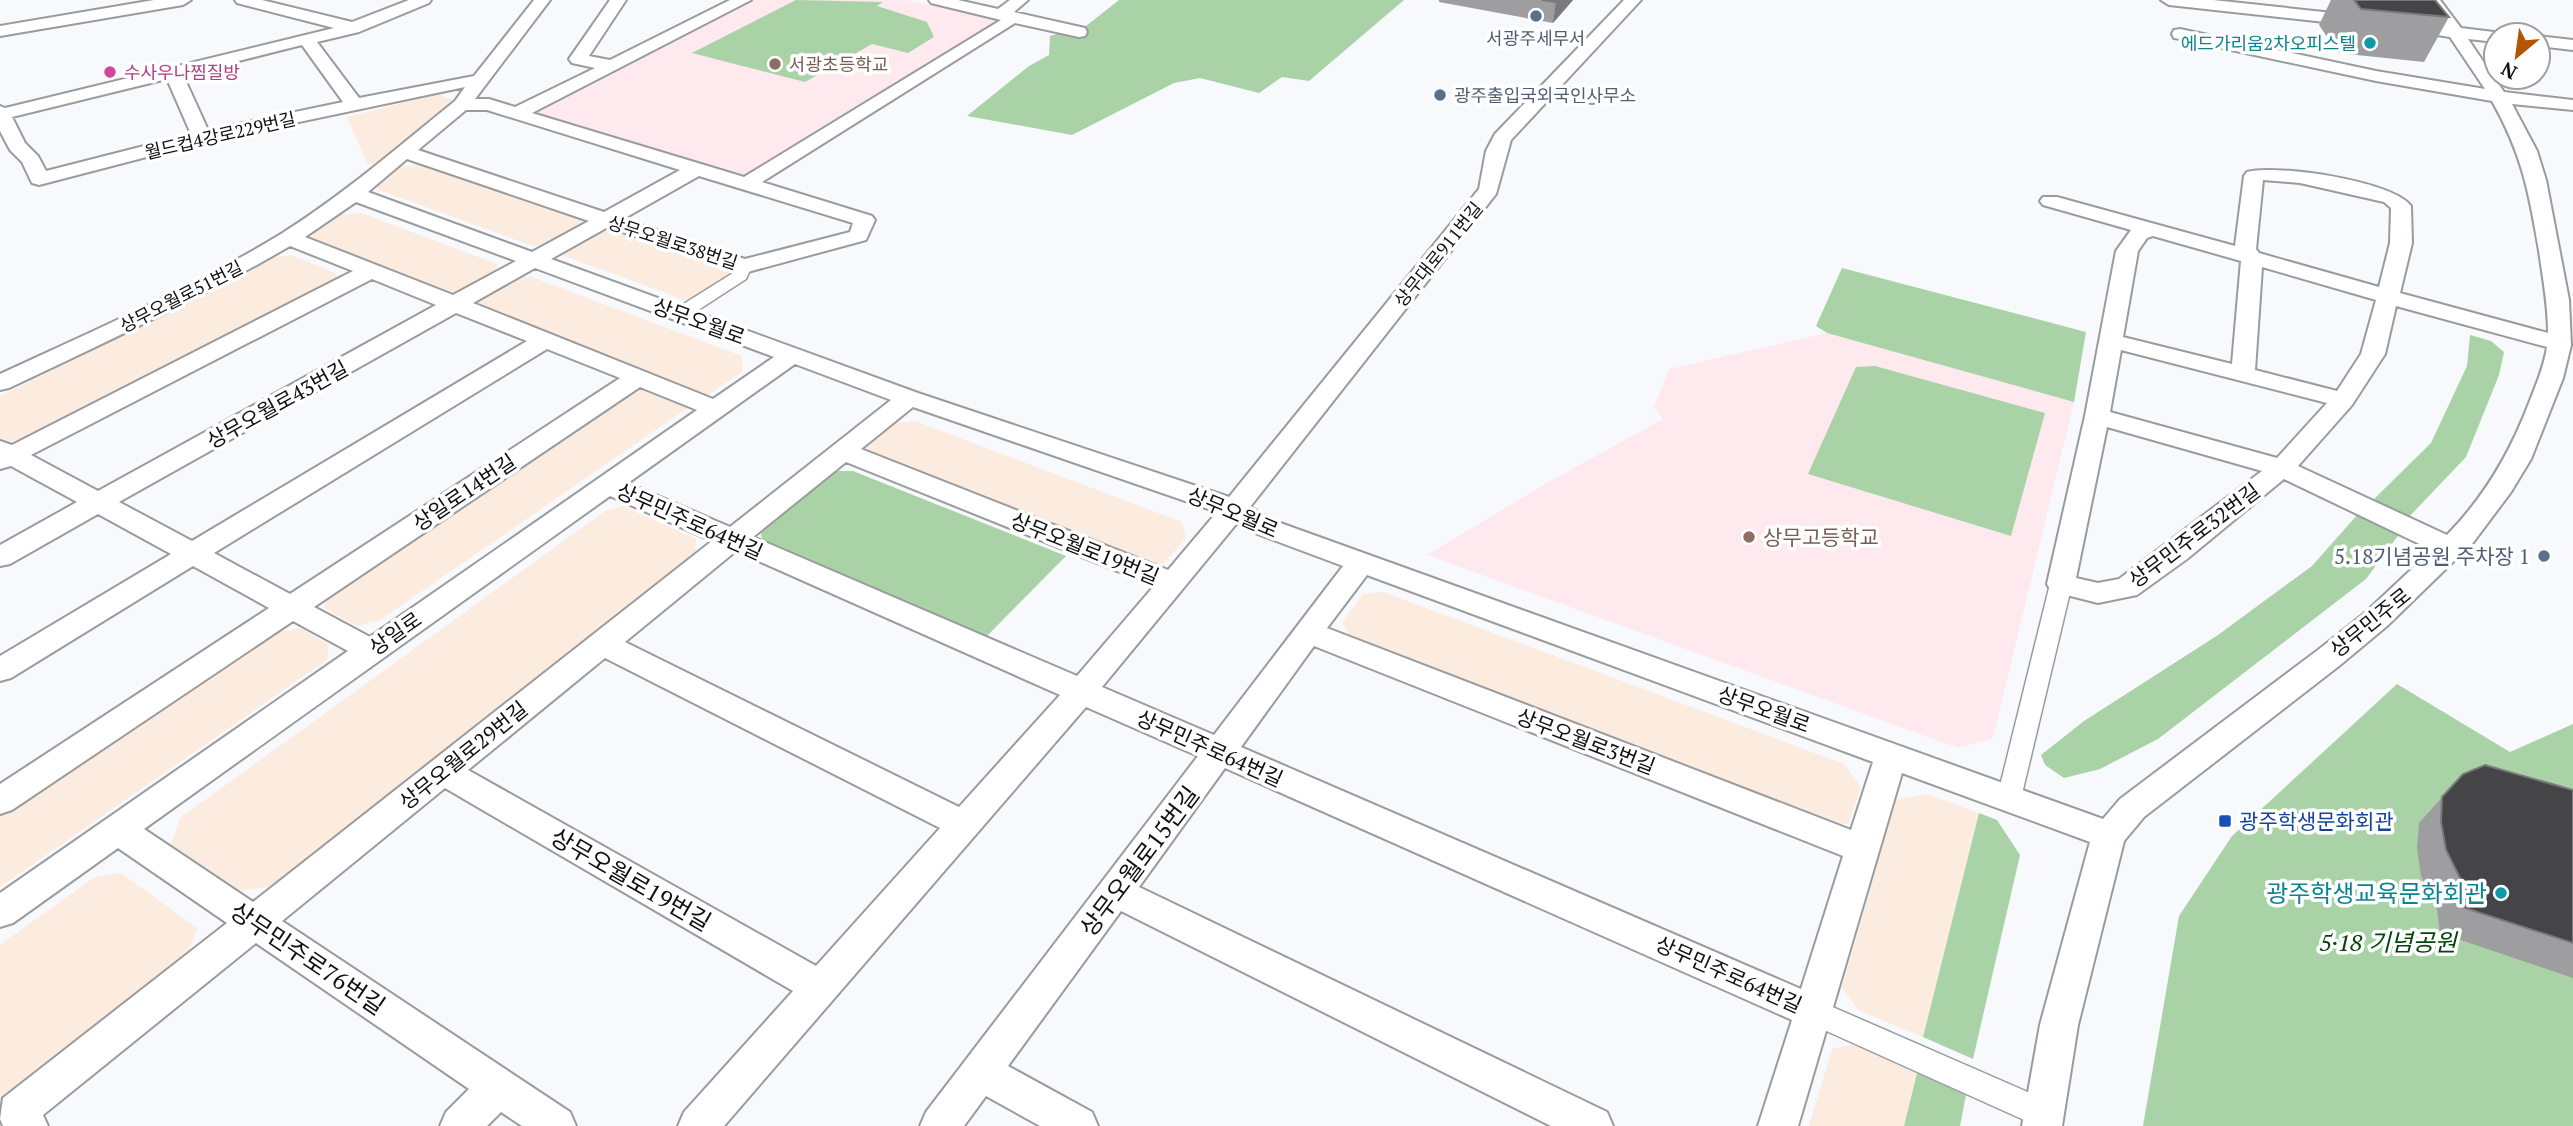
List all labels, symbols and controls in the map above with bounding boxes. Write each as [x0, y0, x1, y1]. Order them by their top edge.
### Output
marker: 서광주세무서 [1528, 8, 1544, 24]
north arrow [2482, 21, 2552, 91]
place label: 서광주세무서 [1486, 26, 1586, 50]
place label: 에드가리움2차오피스텔 [2181, 31, 2356, 55]
marker: 에드가리움2차오피스텔 [2362, 35, 2378, 51]
place label: 서광초등학교 [789, 52, 888, 76]
marker: 서광초등학교 [767, 56, 783, 72]
text: N [2496, 57, 2521, 86]
place label: 수사우나찜질방 [124, 60, 240, 84]
marker: 수사우나찜질방 [102, 64, 118, 80]
place label: 광주출입국외국인사무소 [1454, 83, 1636, 107]
marker: 광주출입국외국인사무소 [1432, 87, 1448, 103]
street label: 월드컵4강로229번길 [142, 106, 298, 164]
street label: 상무대로911번길 [1388, 197, 1488, 311]
street label: 상무오월로38번길 [605, 210, 741, 274]
street label: 상무오월로51번길 [115, 255, 247, 337]
street label: 상무오월로 [649, 291, 749, 351]
street label: 상무오월로43번길 [201, 354, 353, 454]
street label: 상일로14번길 [407, 447, 521, 537]
street label: 상무민주로64번길 [612, 476, 768, 566]
street label: 상무민주로32번길 [2123, 476, 2265, 594]
street label: 상무오월로 [1183, 480, 1283, 544]
street label: 상무오월로19번길 [1007, 505, 1163, 591]
place label: 상무고등학교 [1763, 523, 1879, 551]
marker: 상무고등학교 [1741, 529, 1757, 545]
place label: 5.18기념공원 주차장 1 [2334, 542, 2530, 570]
marker: 5.18기념공원 주차장 1 [2536, 548, 2552, 564]
street label: 상무민주로 [2324, 581, 2416, 663]
street label: 상일로 [363, 605, 427, 661]
street label: 상무오월로 [1714, 679, 1814, 739]
street label: 상무오월로29번길 [393, 695, 533, 815]
street label: 상무오월로3번길 [1513, 702, 1659, 780]
street label: 상무민주로64번길 [1132, 703, 1288, 793]
street label: 상무오월로15번길 [1072, 779, 1206, 943]
place label: 광주학생문화회관 [2239, 807, 2394, 835]
marker: 광주학생문화회관 [2217, 813, 2233, 829]
street label: 상무오월로19번길 [545, 820, 717, 938]
place label: 광주학생교육문화회관 [2266, 877, 2487, 909]
marker: 광주학생교육문화회관 [2493, 885, 2509, 901]
street label: 상무민주로76번길 [224, 894, 392, 1022]
park label: 5·18 기념공원 [2319, 926, 2459, 958]
street label: 상무민주로64번길 [1651, 929, 1807, 1019]

